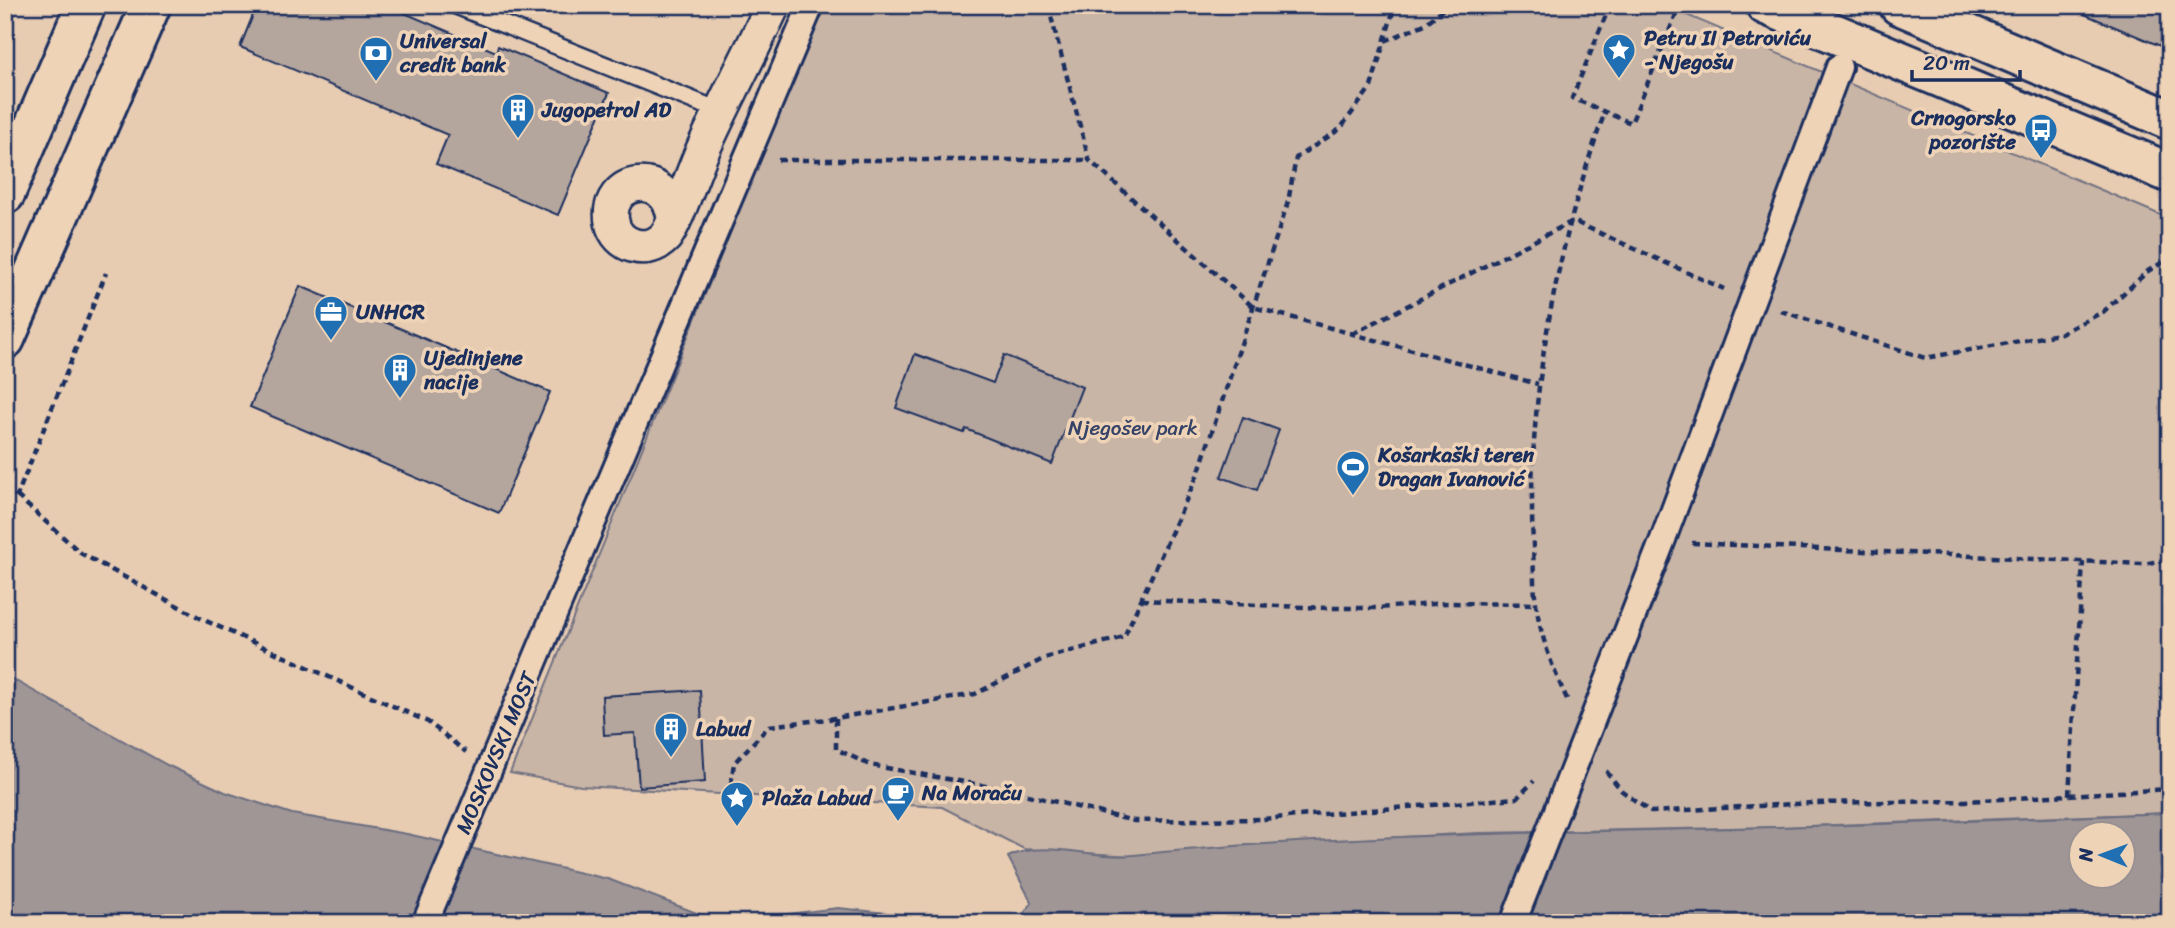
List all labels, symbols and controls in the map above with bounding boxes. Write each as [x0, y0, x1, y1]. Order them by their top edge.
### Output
place label: Petru II Petroviću - Njegošu [1644, 19, 1812, 81]
place label: Universal credit bank [399, 22, 507, 84]
place icon: Petru II Petroviću - Njegošu [1600, 31, 1638, 80]
bank icon: Universal credit bank [357, 34, 395, 83]
scale bar [1912, 38, 2021, 82]
text: 20 m [1923, 44, 1970, 82]
building icon: Jugopetrol AD [499, 91, 537, 140]
place label: Jugopetrol AD [541, 91, 672, 129]
place label: Crnogorsko pozorište [1910, 99, 2017, 161]
bus stop icon: Crnogorsko pozorište [2022, 111, 2060, 160]
office icon: UNHCR [312, 293, 350, 342]
place label: UNHCR [356, 293, 425, 331]
place label: Ujedinjene nacije [423, 339, 523, 401]
building icon: Ujedinjene nacije [381, 351, 419, 400]
park label: Njegošev park [1068, 409, 1198, 447]
place label: Košarkaški teren Dragan Ivanović [1377, 436, 1535, 498]
sports icon: Košarkaški teren Dragan Ivanović [1334, 448, 1372, 497]
street label: MOSKOVSKI MOST [445, 664, 548, 840]
building icon: Labud [652, 710, 690, 759]
place label: Labud [696, 710, 752, 748]
cafe icon: Na Moraču [879, 774, 917, 823]
place label: Na Moraču [921, 774, 1023, 812]
place icon: Plaža Labud [718, 779, 756, 828]
place label: Plaža Labud [762, 779, 873, 817]
north arrow [2066, 820, 2136, 890]
text: N [2069, 847, 2102, 863]

